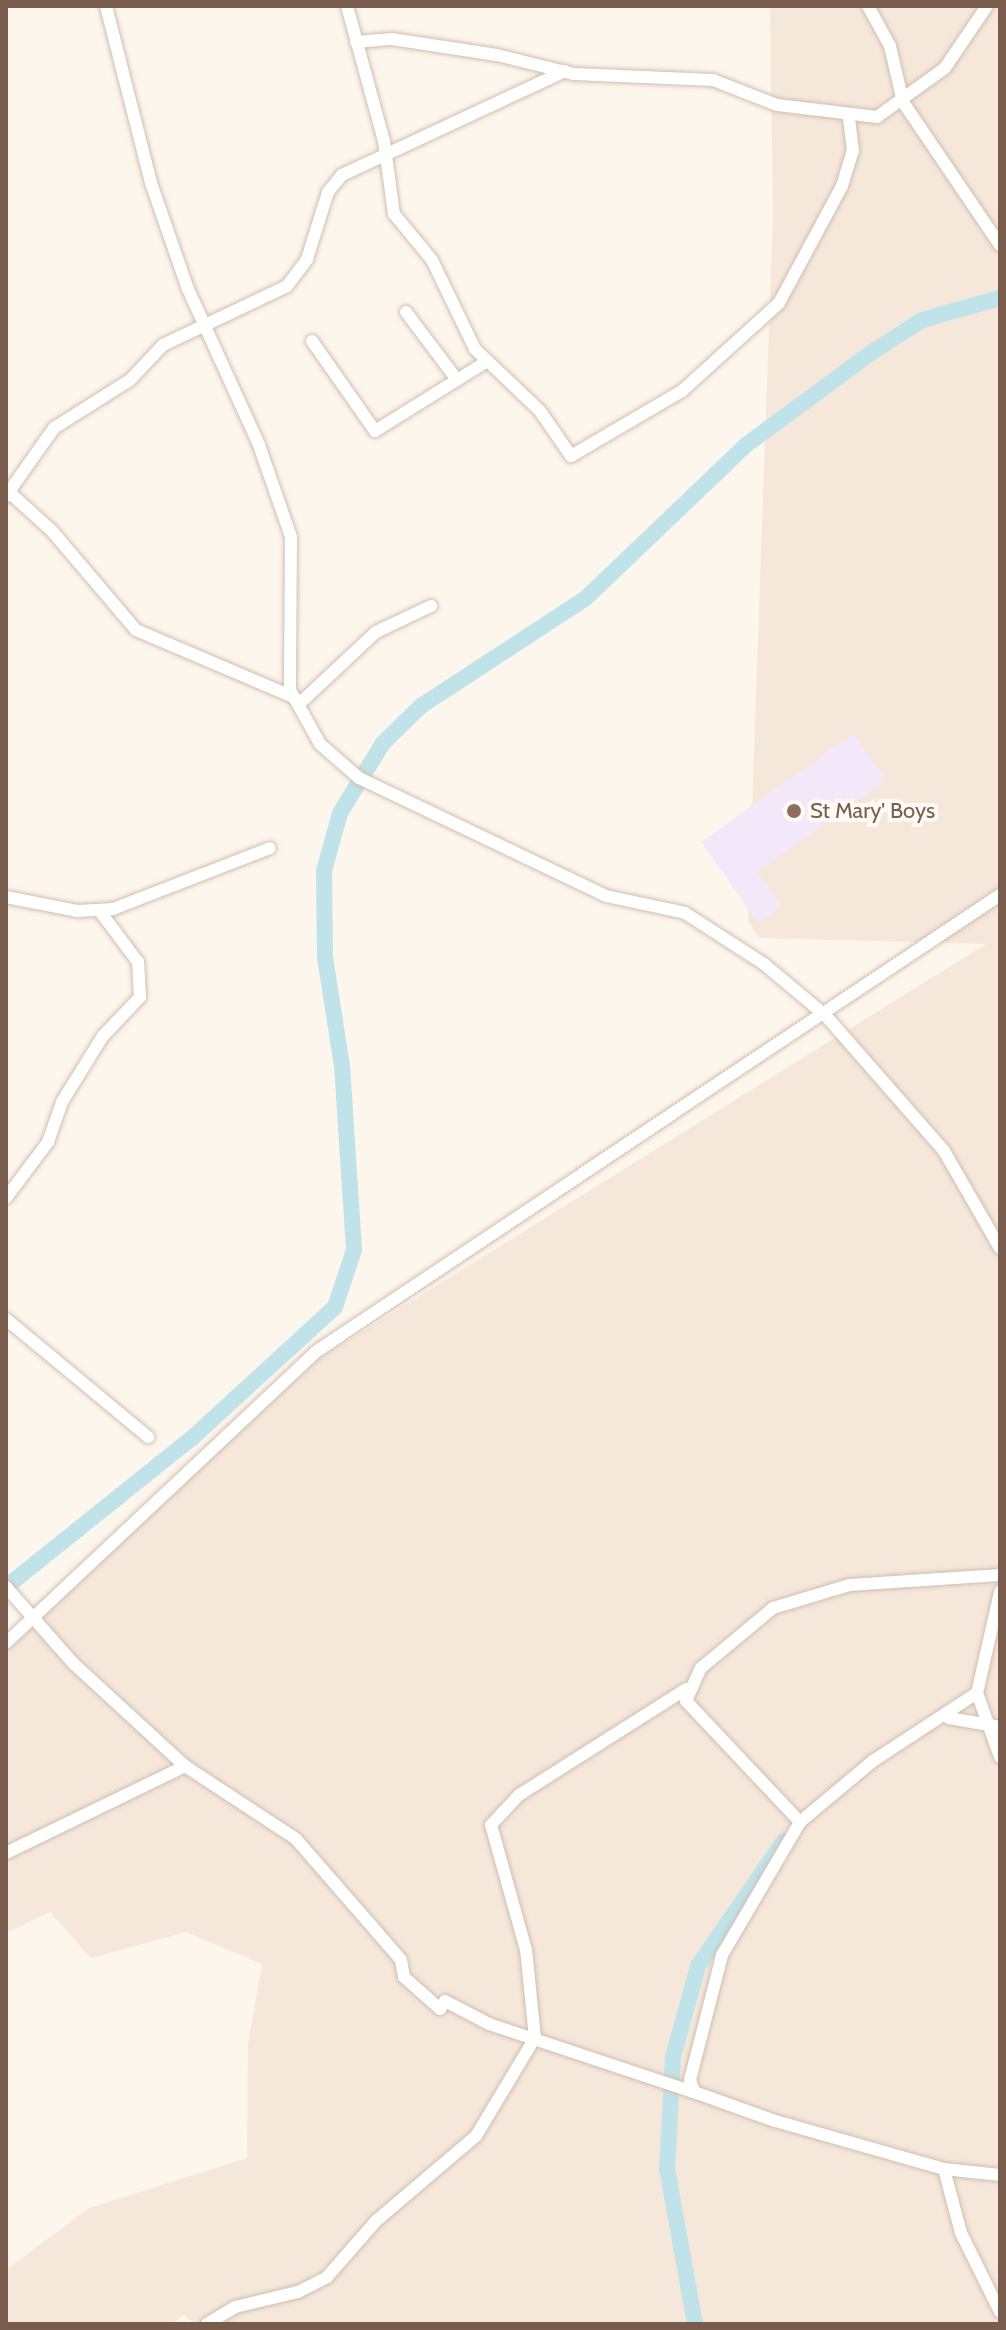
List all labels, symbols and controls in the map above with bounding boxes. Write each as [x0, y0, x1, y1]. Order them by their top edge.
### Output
place label: St Mary' Boys [810, 798, 935, 824]
marker: St Mary' Boys [785, 802, 803, 820]

